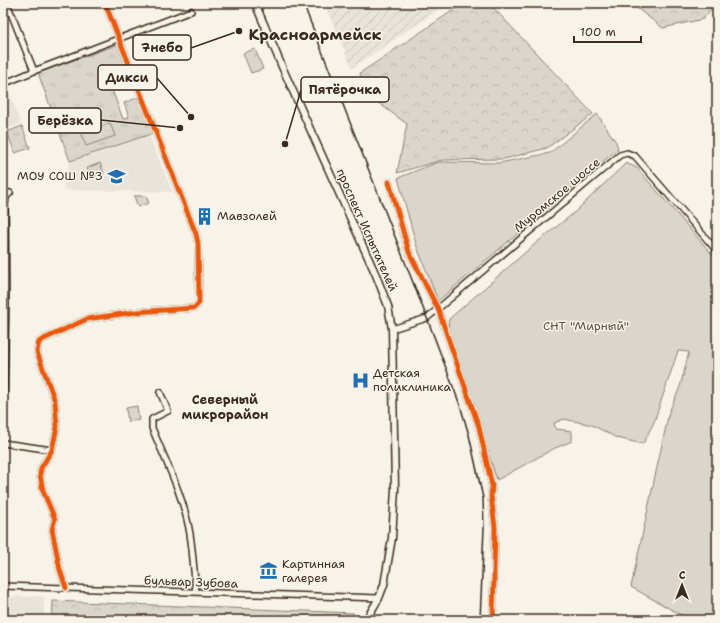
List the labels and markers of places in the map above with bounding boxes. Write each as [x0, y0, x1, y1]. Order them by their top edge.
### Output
callout: 7небо [133, 35, 191, 60]
callout: Дикси [98, 65, 157, 90]
callout: Пятёрочка [301, 77, 389, 102]
callout: Берёзка [29, 108, 101, 133]
school or university icon: МОУ СОШ №3 [106, 166, 126, 186]
place label: МОУ СОШ №3 [17, 168, 103, 184]
building icon: Мавзолей [194, 206, 214, 226]
place label: Мавзолей [217, 208, 277, 224]
place label: Детская поликлиника [373, 365, 451, 395]
hospital icon: Детская поликлиника [350, 370, 370, 390]
place label: Картинная галерея [282, 556, 345, 586]
museum icon: Картинная галерея [259, 561, 279, 581]

